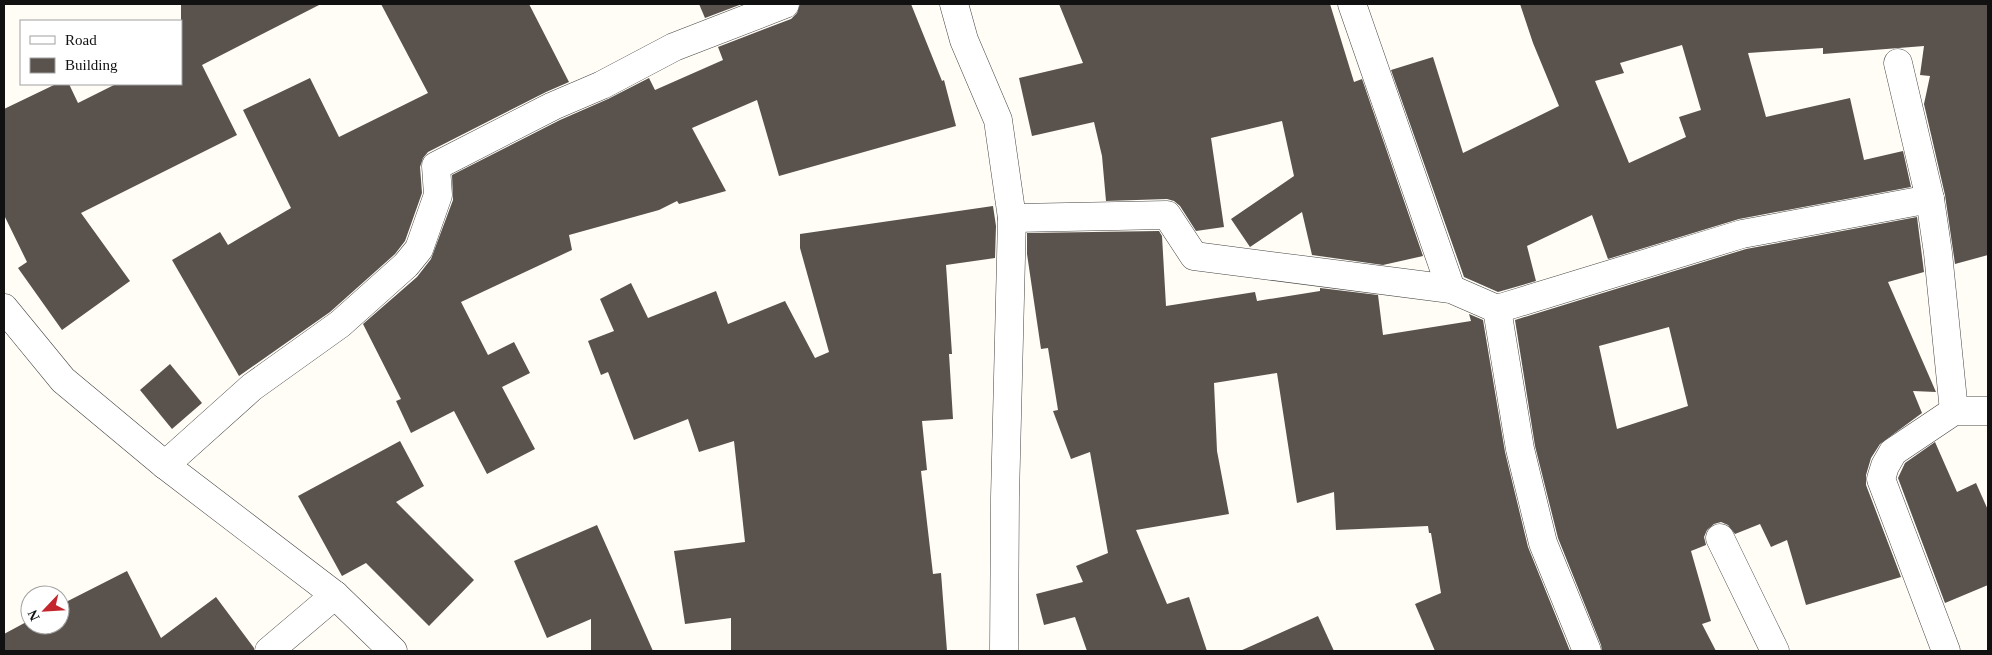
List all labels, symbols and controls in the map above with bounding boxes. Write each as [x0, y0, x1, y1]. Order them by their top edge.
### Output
legend [20, 20, 182, 85]
text: Road [65, 32, 97, 48]
text: Building [65, 57, 118, 73]
north arrow [20, 585, 70, 635]
text: N [25, 608, 43, 623]

